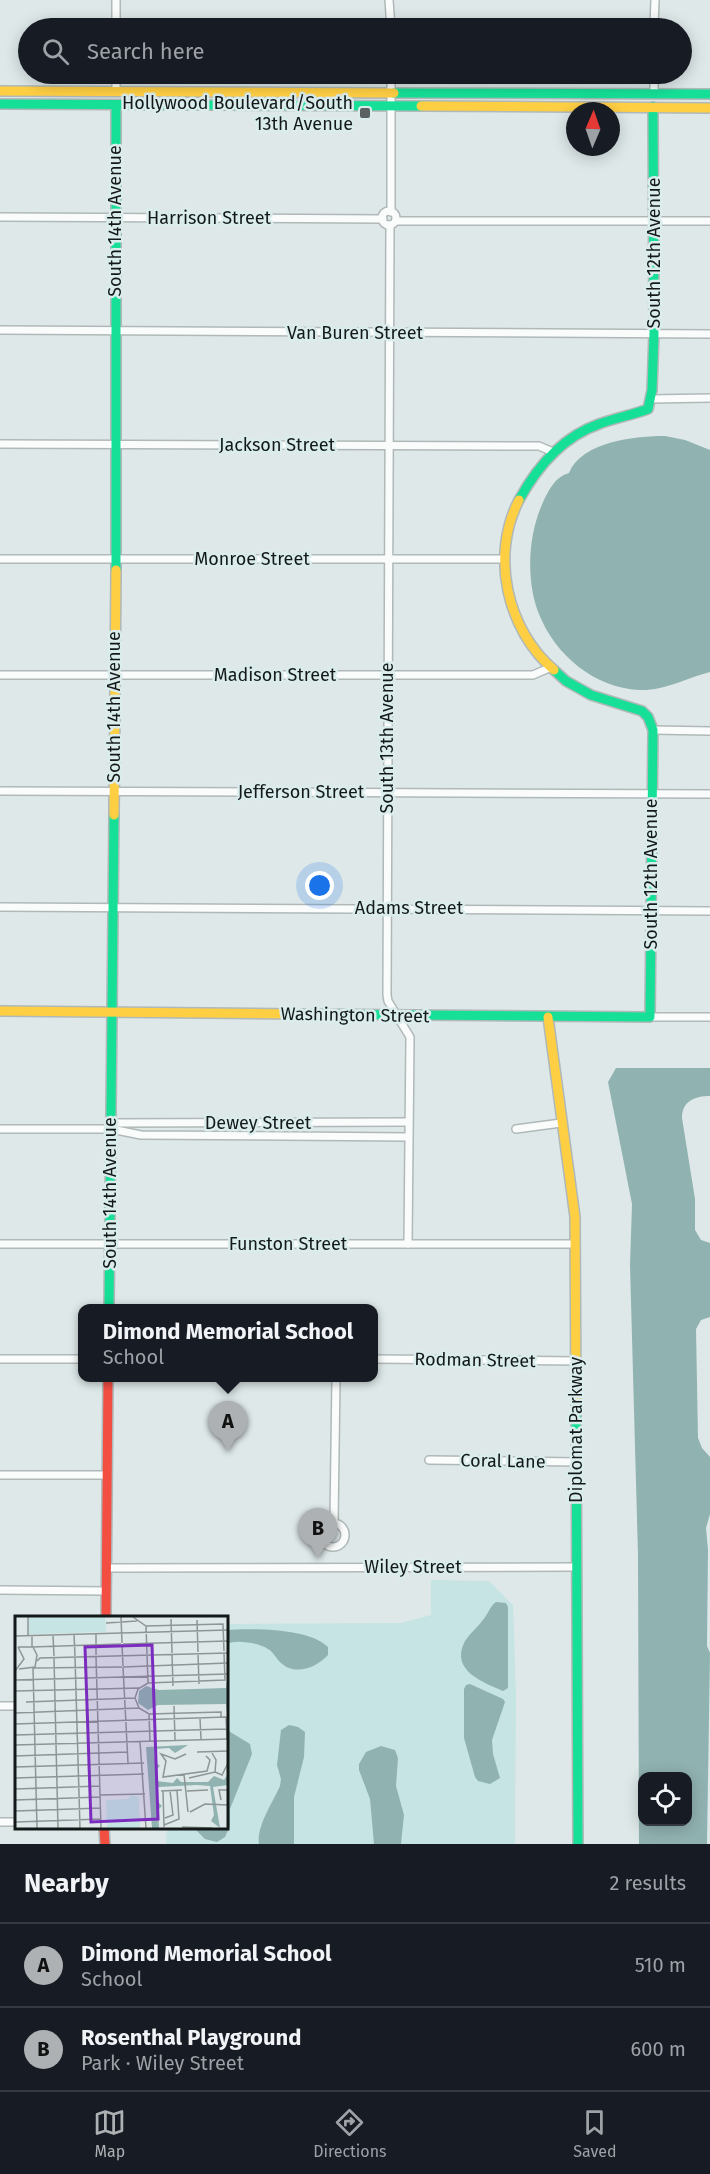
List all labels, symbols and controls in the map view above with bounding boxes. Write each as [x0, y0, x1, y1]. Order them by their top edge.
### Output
search box [18, 18, 692, 84]
icon: search [39, 35, 72, 68]
text: Search here [87, 38, 205, 65]
place label: Hollywood Boulevard/South 13th Avenue [122, 92, 353, 135]
north arrow [566, 102, 620, 156]
marker: Hollywood Boulevard/South 13th Avenue [358, 106, 372, 120]
street label: South 14th Avenue [104, 145, 126, 297]
street label: South 12th Avenue [643, 178, 665, 328]
street label: Harrison Street [147, 207, 272, 229]
street label: Van Buren Street [287, 322, 424, 344]
street label: Jackson Street [219, 434, 336, 456]
street label: Monroe Street [194, 548, 310, 570]
street label: South 14th Avenue [103, 631, 125, 783]
street label: South 13th Avenue [376, 663, 398, 813]
street label: Madison Street [214, 664, 337, 686]
street label: Jefferson Street [238, 781, 365, 803]
street label: South 12th Avenue [640, 799, 662, 949]
your location [305, 871, 334, 900]
street label: Adams Street [355, 897, 464, 919]
street label: Washington Street [280, 1003, 430, 1027]
street label: Dewey Street [205, 1112, 312, 1134]
street label: South 14th Avenue [99, 1117, 121, 1269]
street label: Funston Street [229, 1233, 348, 1255]
popup [78, 1304, 378, 1382]
text: Dimond Memorial School [103, 1318, 353, 1345]
text: School [103, 1345, 164, 1369]
street label: Rodman Street [414, 1348, 536, 1372]
street label: Diplomat Parkway [565, 1357, 587, 1503]
pin: A [208, 1402, 248, 1451]
street label: Coral Lane [460, 1449, 546, 1473]
pin: B [298, 1508, 338, 1558]
street label: Wiley Street [364, 1556, 462, 1578]
inset map [15, 1616, 228, 1829]
map controls [638, 1772, 692, 1826]
button: locate [638, 1772, 692, 1826]
text: Nearby [24, 1868, 109, 1899]
text: 2 results [609, 1871, 686, 1895]
text: Dimond Memorial School [81, 1940, 332, 1967]
text: A [38, 1953, 49, 1977]
text: 510 m [635, 1953, 686, 1977]
text: School [81, 1967, 142, 1991]
text: Rosenthal Playground [81, 2024, 301, 2051]
text: B [37, 2037, 50, 2061]
text: 600 m [631, 2037, 686, 2061]
text: Park · Wiley Street [81, 2051, 244, 2075]
tab: Map [93, 2106, 126, 2161]
tab: Directions [313, 2106, 387, 2161]
tab: Saved [573, 2106, 617, 2161]

